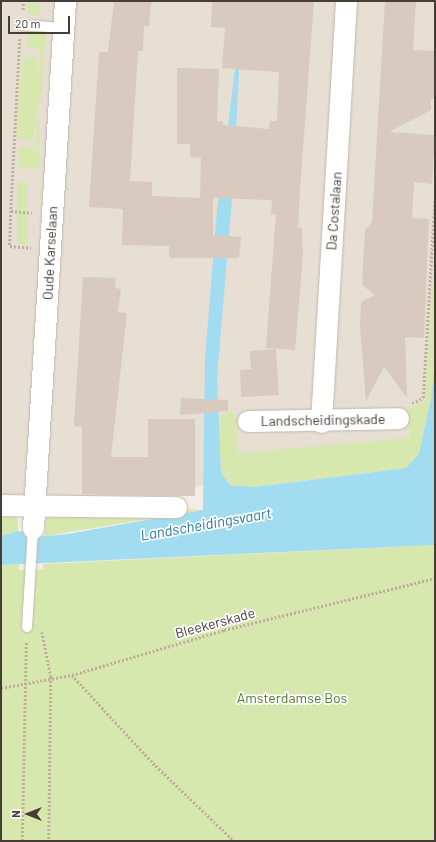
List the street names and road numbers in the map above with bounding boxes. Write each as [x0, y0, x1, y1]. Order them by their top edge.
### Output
street label: Da Costalaan [323, 171, 345, 251]
street label: Oude Karselaan [39, 206, 61, 300]
street label: Landscheidingskade [260, 411, 386, 429]
street label: Bleekerskade [173, 604, 257, 642]

